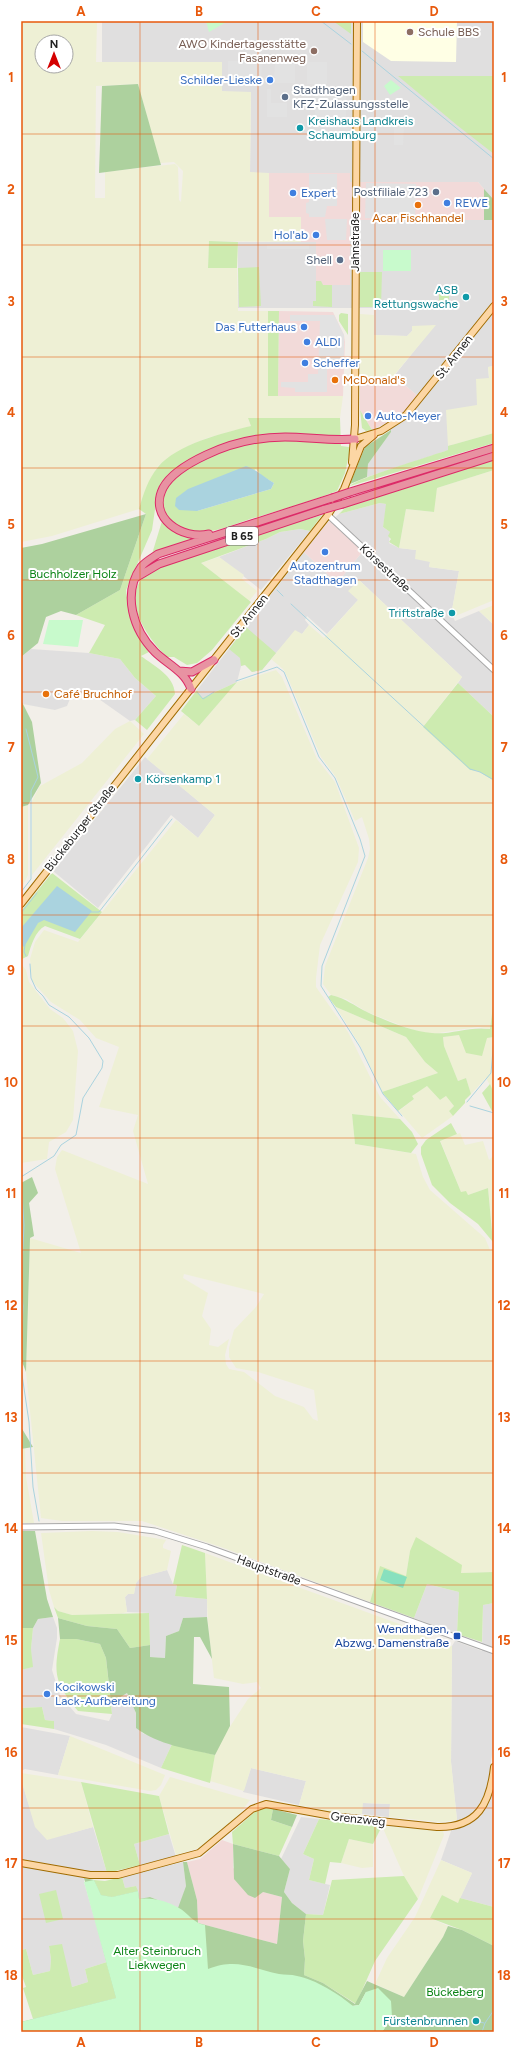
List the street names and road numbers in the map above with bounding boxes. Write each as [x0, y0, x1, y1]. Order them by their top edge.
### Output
street label: Jahnstraße [348, 212, 362, 272]
street label: St. Annen [432, 332, 476, 382]
road number: B 65 [226, 527, 258, 545]
street label: Körsestraße [357, 541, 414, 595]
street label: St. Annen [227, 591, 271, 641]
street label: Bückeburger Straße [42, 781, 119, 874]
street label: Hauptstraße [235, 1552, 303, 1588]
street label: Grenzweg [330, 1809, 386, 1829]

